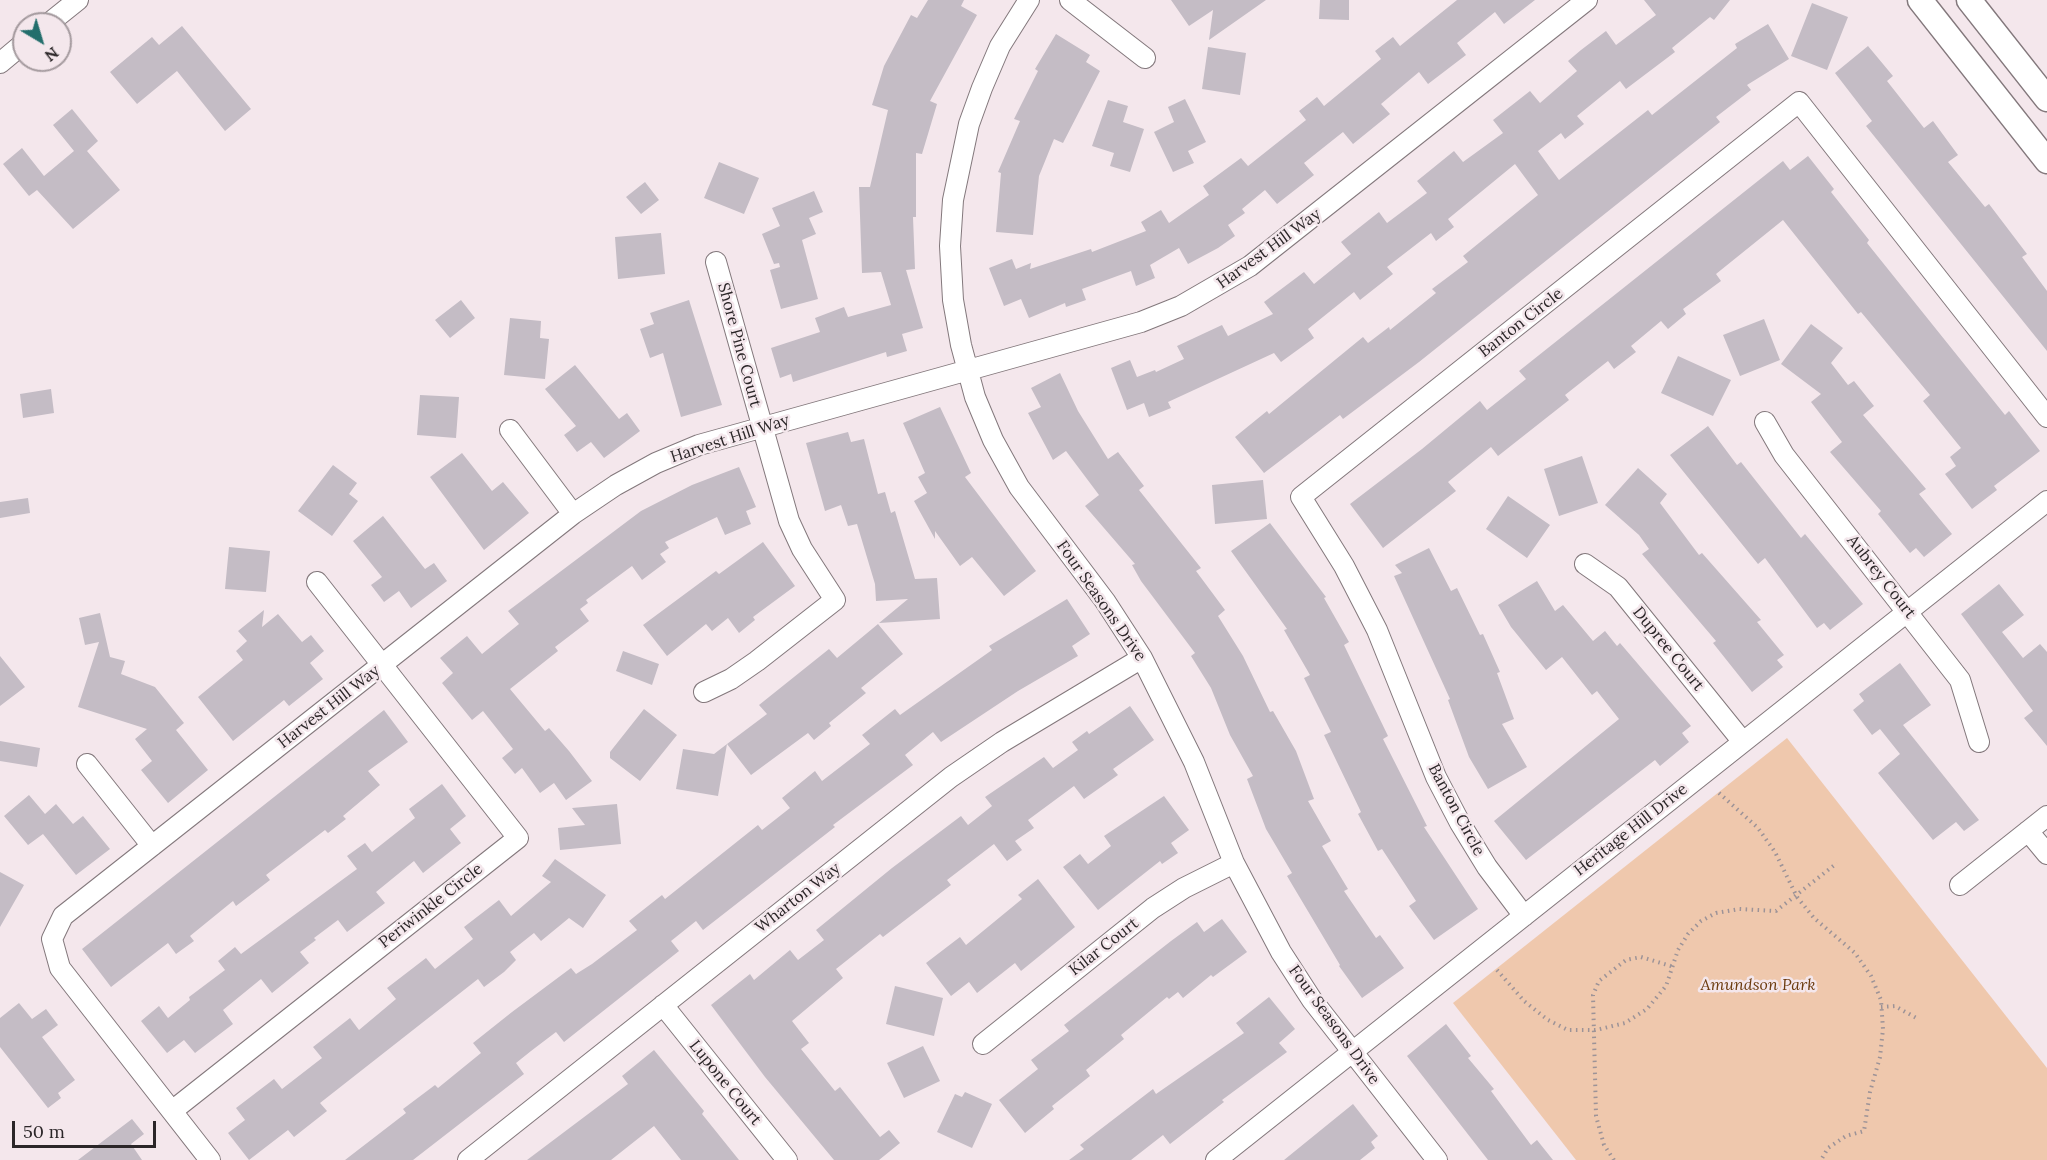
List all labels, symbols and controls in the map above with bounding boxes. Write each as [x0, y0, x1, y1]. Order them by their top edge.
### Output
north arrow [12, 12, 72, 72]
text: N [41, 43, 63, 66]
street label: Harvest Hill Way [1213, 205, 1325, 293]
street label: Shore Pine Court [713, 281, 765, 409]
street label: Banton Circle [1475, 284, 1567, 362]
street label: Harvest Hill Way [668, 411, 792, 467]
street label: Aubrey Court [1843, 532, 1919, 622]
street label: Four Seasons Drive [1052, 537, 1150, 665]
street label: Dupree Court [1628, 603, 1708, 695]
street label: Harvest Hill Way [274, 661, 384, 753]
street label: Banton Circle [1424, 761, 1488, 859]
street label: Heritage Hill Drive [1571, 780, 1691, 880]
street label: Wharton Way [752, 859, 844, 937]
street label: Periwinkle Circle [375, 860, 487, 952]
street label: Kilar Court [1066, 914, 1142, 980]
street label: Four Seasons Drive [1284, 962, 1384, 1088]
park label: Amundson Park [1701, 975, 1815, 995]
street label: Lupone Court [685, 1037, 765, 1129]
scale bar [15, 1109, 159, 1147]
text: 50 m [23, 1120, 65, 1143]

